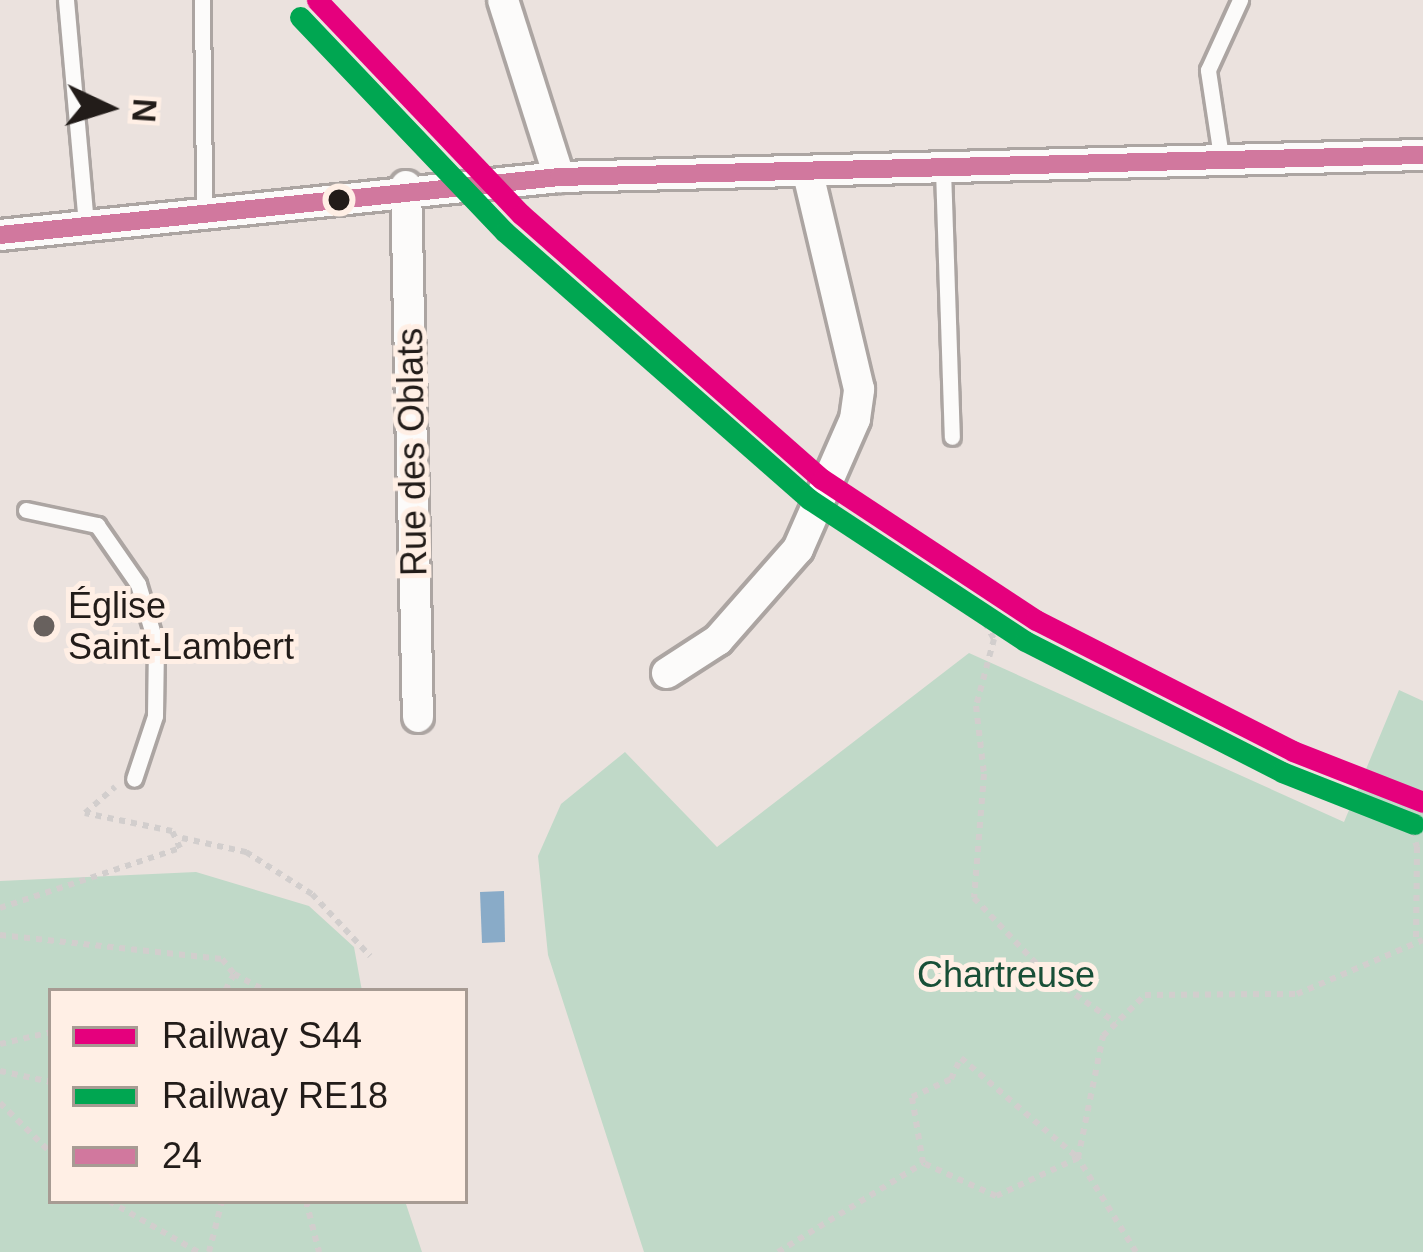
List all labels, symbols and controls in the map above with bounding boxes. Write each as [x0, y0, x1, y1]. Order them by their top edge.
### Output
north arrow [48, 48, 168, 168]
text: N [125, 97, 164, 124]
unlabelled marker [328, 189, 350, 211]
street label: Rue des Oblats [388, 328, 436, 576]
place label: Église Saint-Lambert [68, 583, 294, 668]
marker: Église Saint-Lambert [31, 613, 57, 639]
park label: Chartreuse [917, 953, 1095, 997]
legend [48, 988, 468, 1204]
text: Railway S44 [162, 1015, 362, 1056]
text: Railway RE18 [162, 1075, 388, 1116]
text: 24 [162, 1135, 202, 1176]

